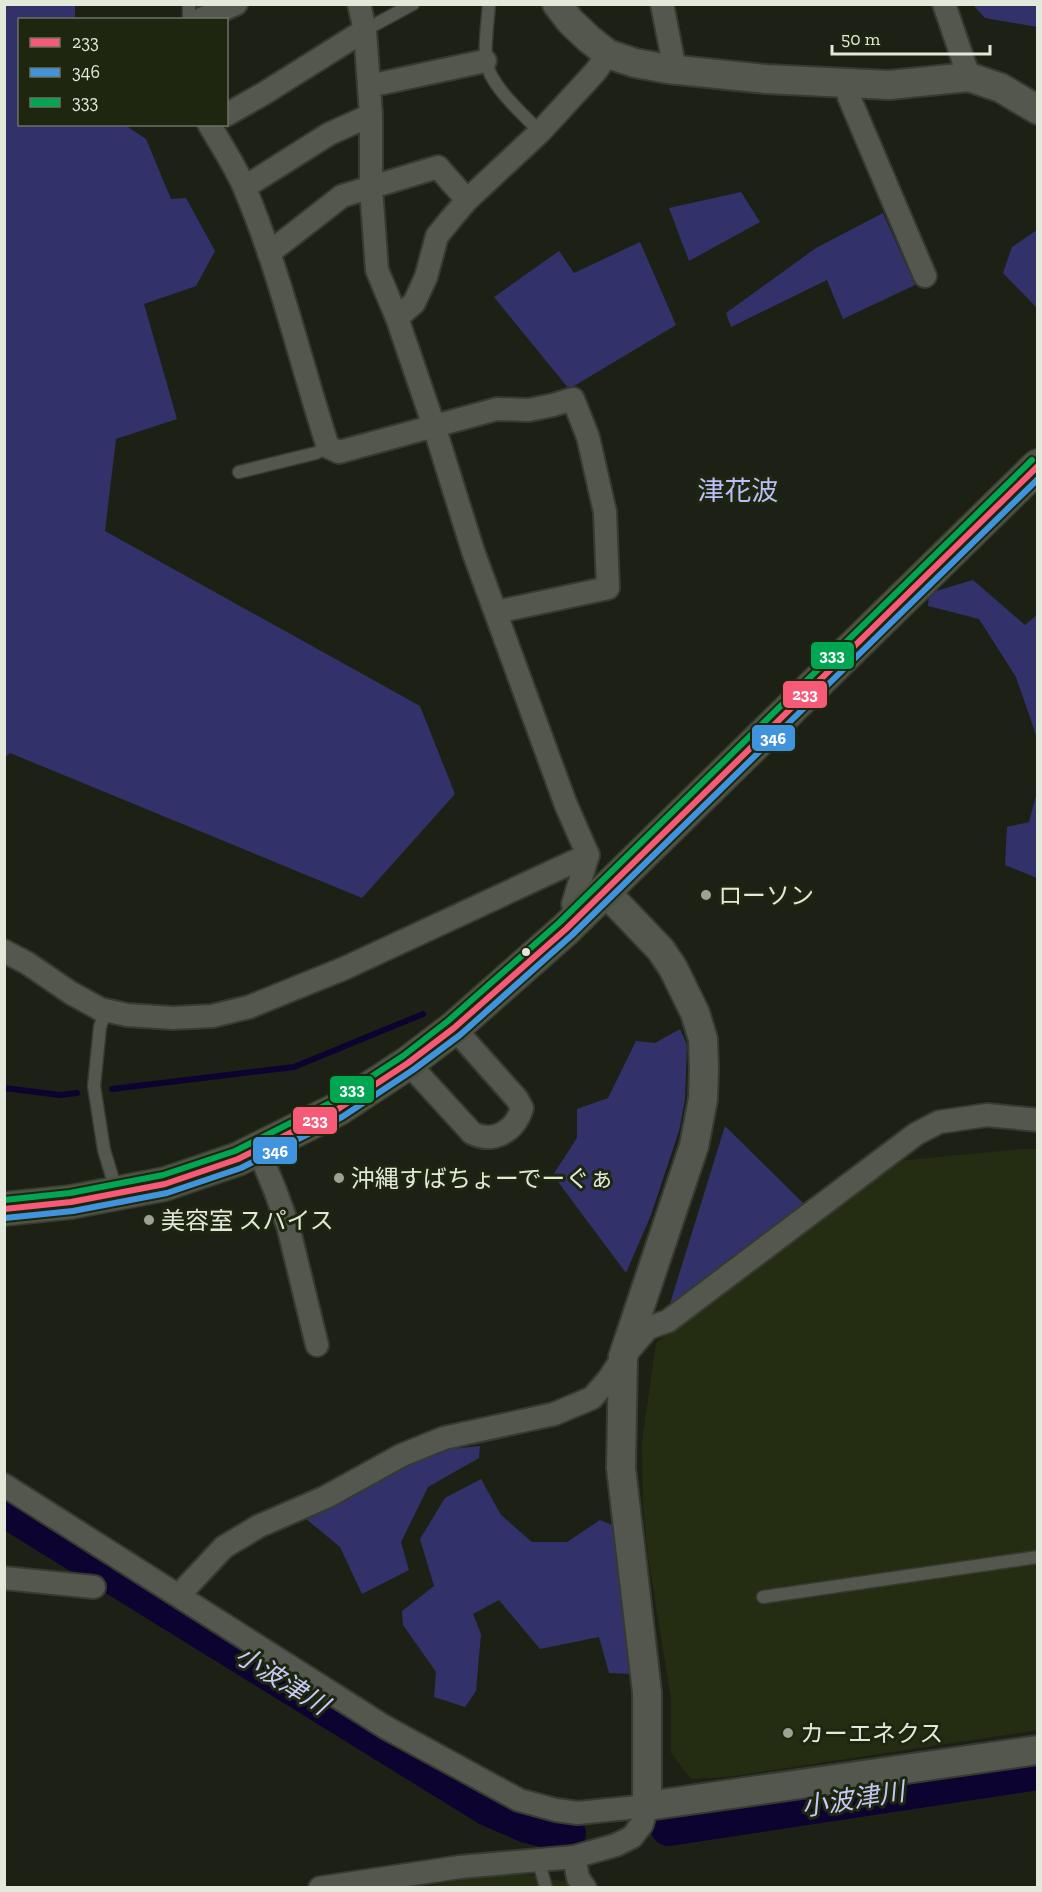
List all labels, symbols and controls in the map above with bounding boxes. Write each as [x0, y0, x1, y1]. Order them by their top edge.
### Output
legend [18, 18, 228, 126]
scale bar [832, 18, 990, 56]
text: 50 m [841, 28, 881, 50]
text: 233 [72, 31, 99, 53]
text: 346 [72, 61, 100, 83]
text: 333 [72, 91, 99, 113]
district label: 津花波 [698, 475, 779, 507]
line badge: 333 [810, 641, 855, 670]
text: 333 [819, 646, 845, 665]
line badge: 233 [782, 680, 828, 709]
text: 233 [792, 685, 818, 704]
line badge: 346 [751, 724, 796, 752]
text: 346 [760, 729, 787, 748]
place label: ローソン [718, 881, 814, 910]
marker: ローソン [699, 888, 713, 902]
unlabelled marker [520, 946, 532, 958]
line badge: 333 [329, 1075, 375, 1104]
text: 333 [339, 1080, 365, 1099]
line badge: 233 [292, 1106, 338, 1135]
text: 233 [302, 1111, 328, 1130]
line badge: 346 [252, 1136, 298, 1165]
text: 346 [262, 1142, 289, 1161]
place label: 沖縄すばちょーでーぐぁ [351, 1164, 614, 1193]
marker: 沖縄すばちょーでーぐぁ [332, 1171, 346, 1185]
place label: 美容室 スパイス [161, 1206, 334, 1235]
marker: 美容室 スパイス [142, 1213, 156, 1227]
water label: 小波津川 [229, 1639, 337, 1723]
place label: カーエネクス [800, 1719, 943, 1748]
marker: カーエネクス [781, 1726, 795, 1740]
water label: 小波津川 [799, 1775, 910, 1823]

